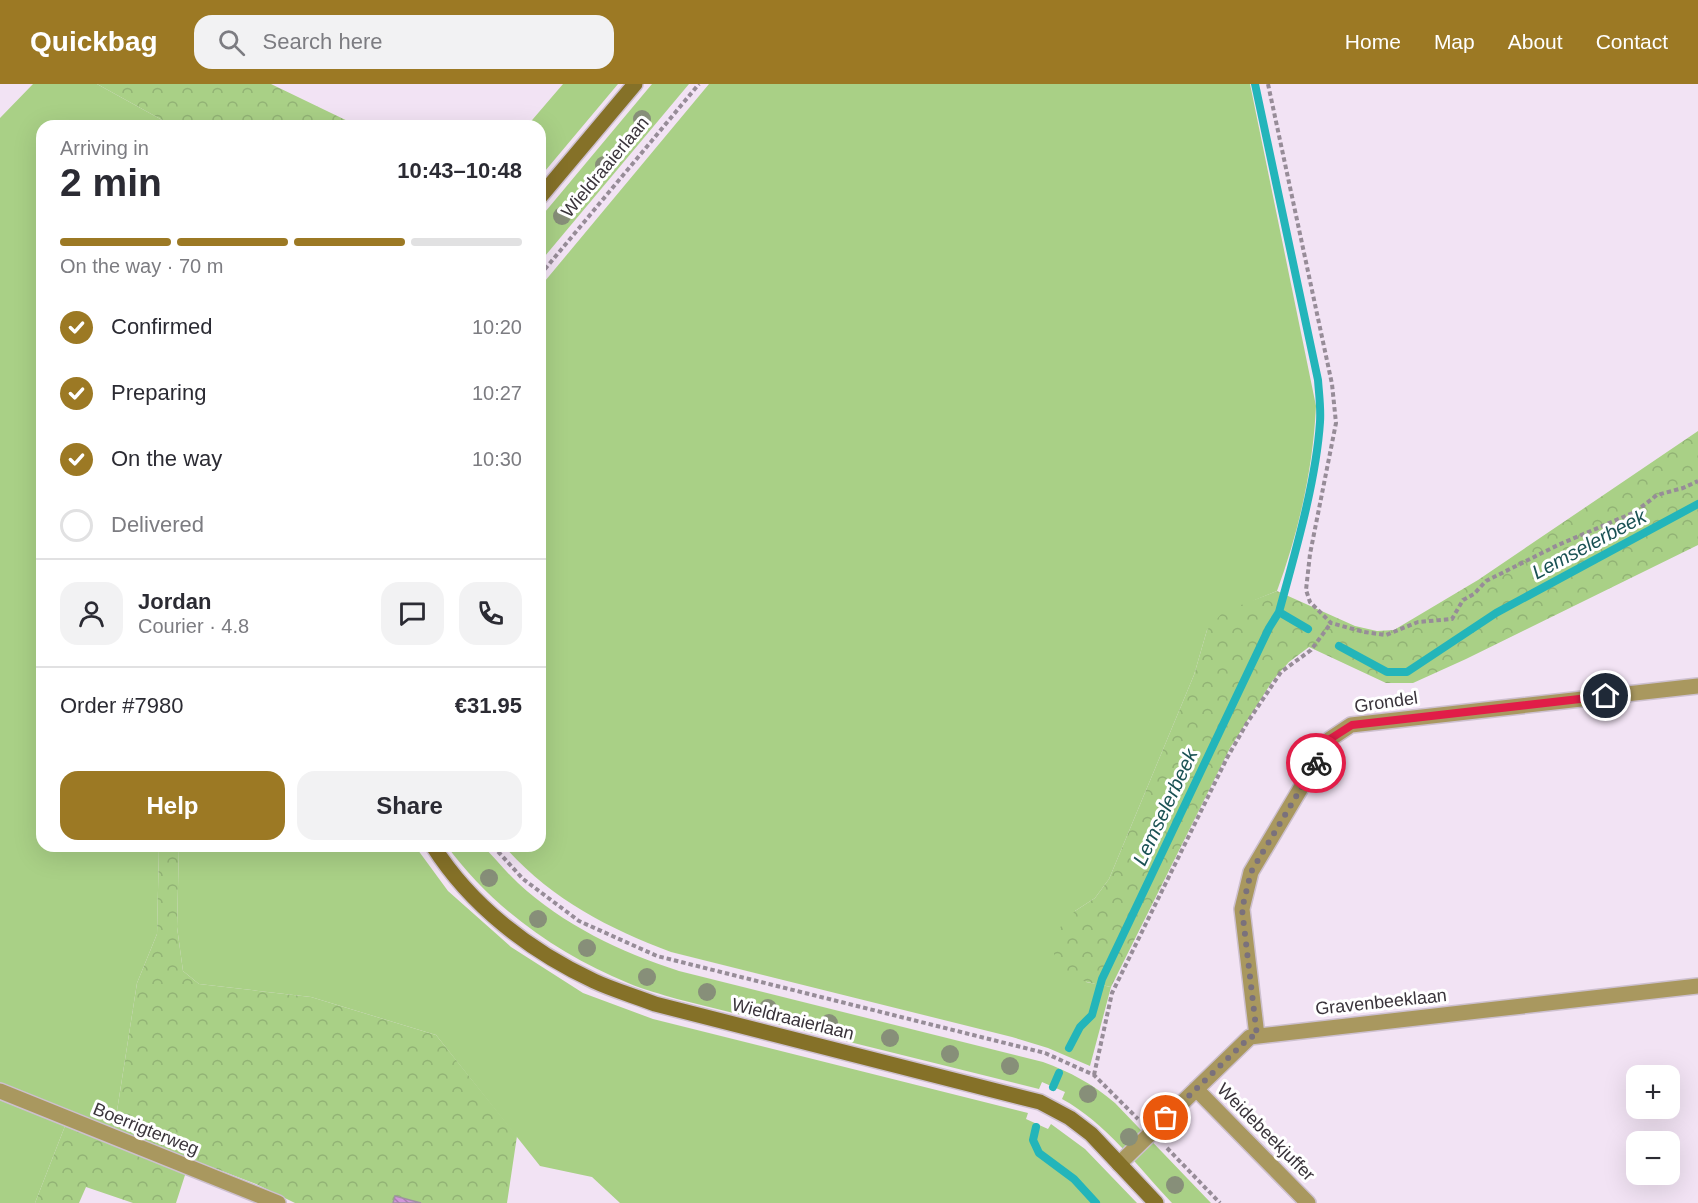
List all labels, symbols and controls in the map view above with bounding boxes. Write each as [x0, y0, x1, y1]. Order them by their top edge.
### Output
search box [194, 15, 614, 69]
text: Quickbag [30, 26, 158, 57]
icon: search [215, 26, 248, 59]
text: Search here [263, 29, 382, 54]
text: Home [1345, 30, 1401, 53]
text: Map [1434, 30, 1475, 53]
text: About [1508, 30, 1563, 53]
text: Contact [1596, 30, 1668, 53]
street label: Wieldraaierlaan [557, 113, 653, 221]
text: Arriving in [60, 137, 149, 159]
text: 10:43–10:48 [397, 158, 522, 183]
text: 2 min [60, 161, 162, 204]
text: On the way · 70 m [60, 255, 223, 277]
icon: check [60, 311, 93, 344]
text: Confirmed [111, 314, 212, 339]
text: 10:20 [472, 316, 522, 338]
icon: check [60, 377, 93, 410]
text: Preparing [111, 380, 206, 405]
text: 10:27 [472, 382, 522, 404]
icon: check [60, 443, 93, 476]
text: On the way [111, 446, 222, 471]
text: 10:30 [472, 448, 522, 470]
water label: Lemselerbeek [1528, 504, 1651, 583]
text: Delivered [111, 512, 204, 537]
button: person [60, 582, 123, 645]
button: chat [381, 582, 444, 645]
button: phone [459, 582, 522, 645]
text: Jordan [138, 589, 211, 614]
text: Courier · 4.8 [138, 615, 249, 637]
pin [1580, 670, 1631, 721]
icon: home [1589, 679, 1622, 712]
street label: Grondel [1353, 688, 1419, 716]
text: Order #7980 [60, 693, 184, 718]
text: €31.95 [455, 693, 522, 718]
courier [1286, 733, 1346, 793]
water label: Lemselerbeek [1128, 745, 1202, 869]
icon: bike [1300, 747, 1333, 780]
button: Help [60, 771, 285, 840]
button: Share [297, 771, 522, 840]
street label: Gravenbeeklaan [1314, 985, 1448, 1019]
street label: Wieldraaierlaan [730, 994, 856, 1044]
map controls [1626, 1065, 1680, 1185]
button: + [1626, 1065, 1680, 1119]
street label: Weidebeekjuffer [1213, 1079, 1319, 1185]
pin [1140, 1092, 1191, 1143]
street label: Boerrigterweg [90, 1099, 202, 1159]
icon: bag [1149, 1101, 1182, 1134]
button: − [1626, 1131, 1680, 1185]

